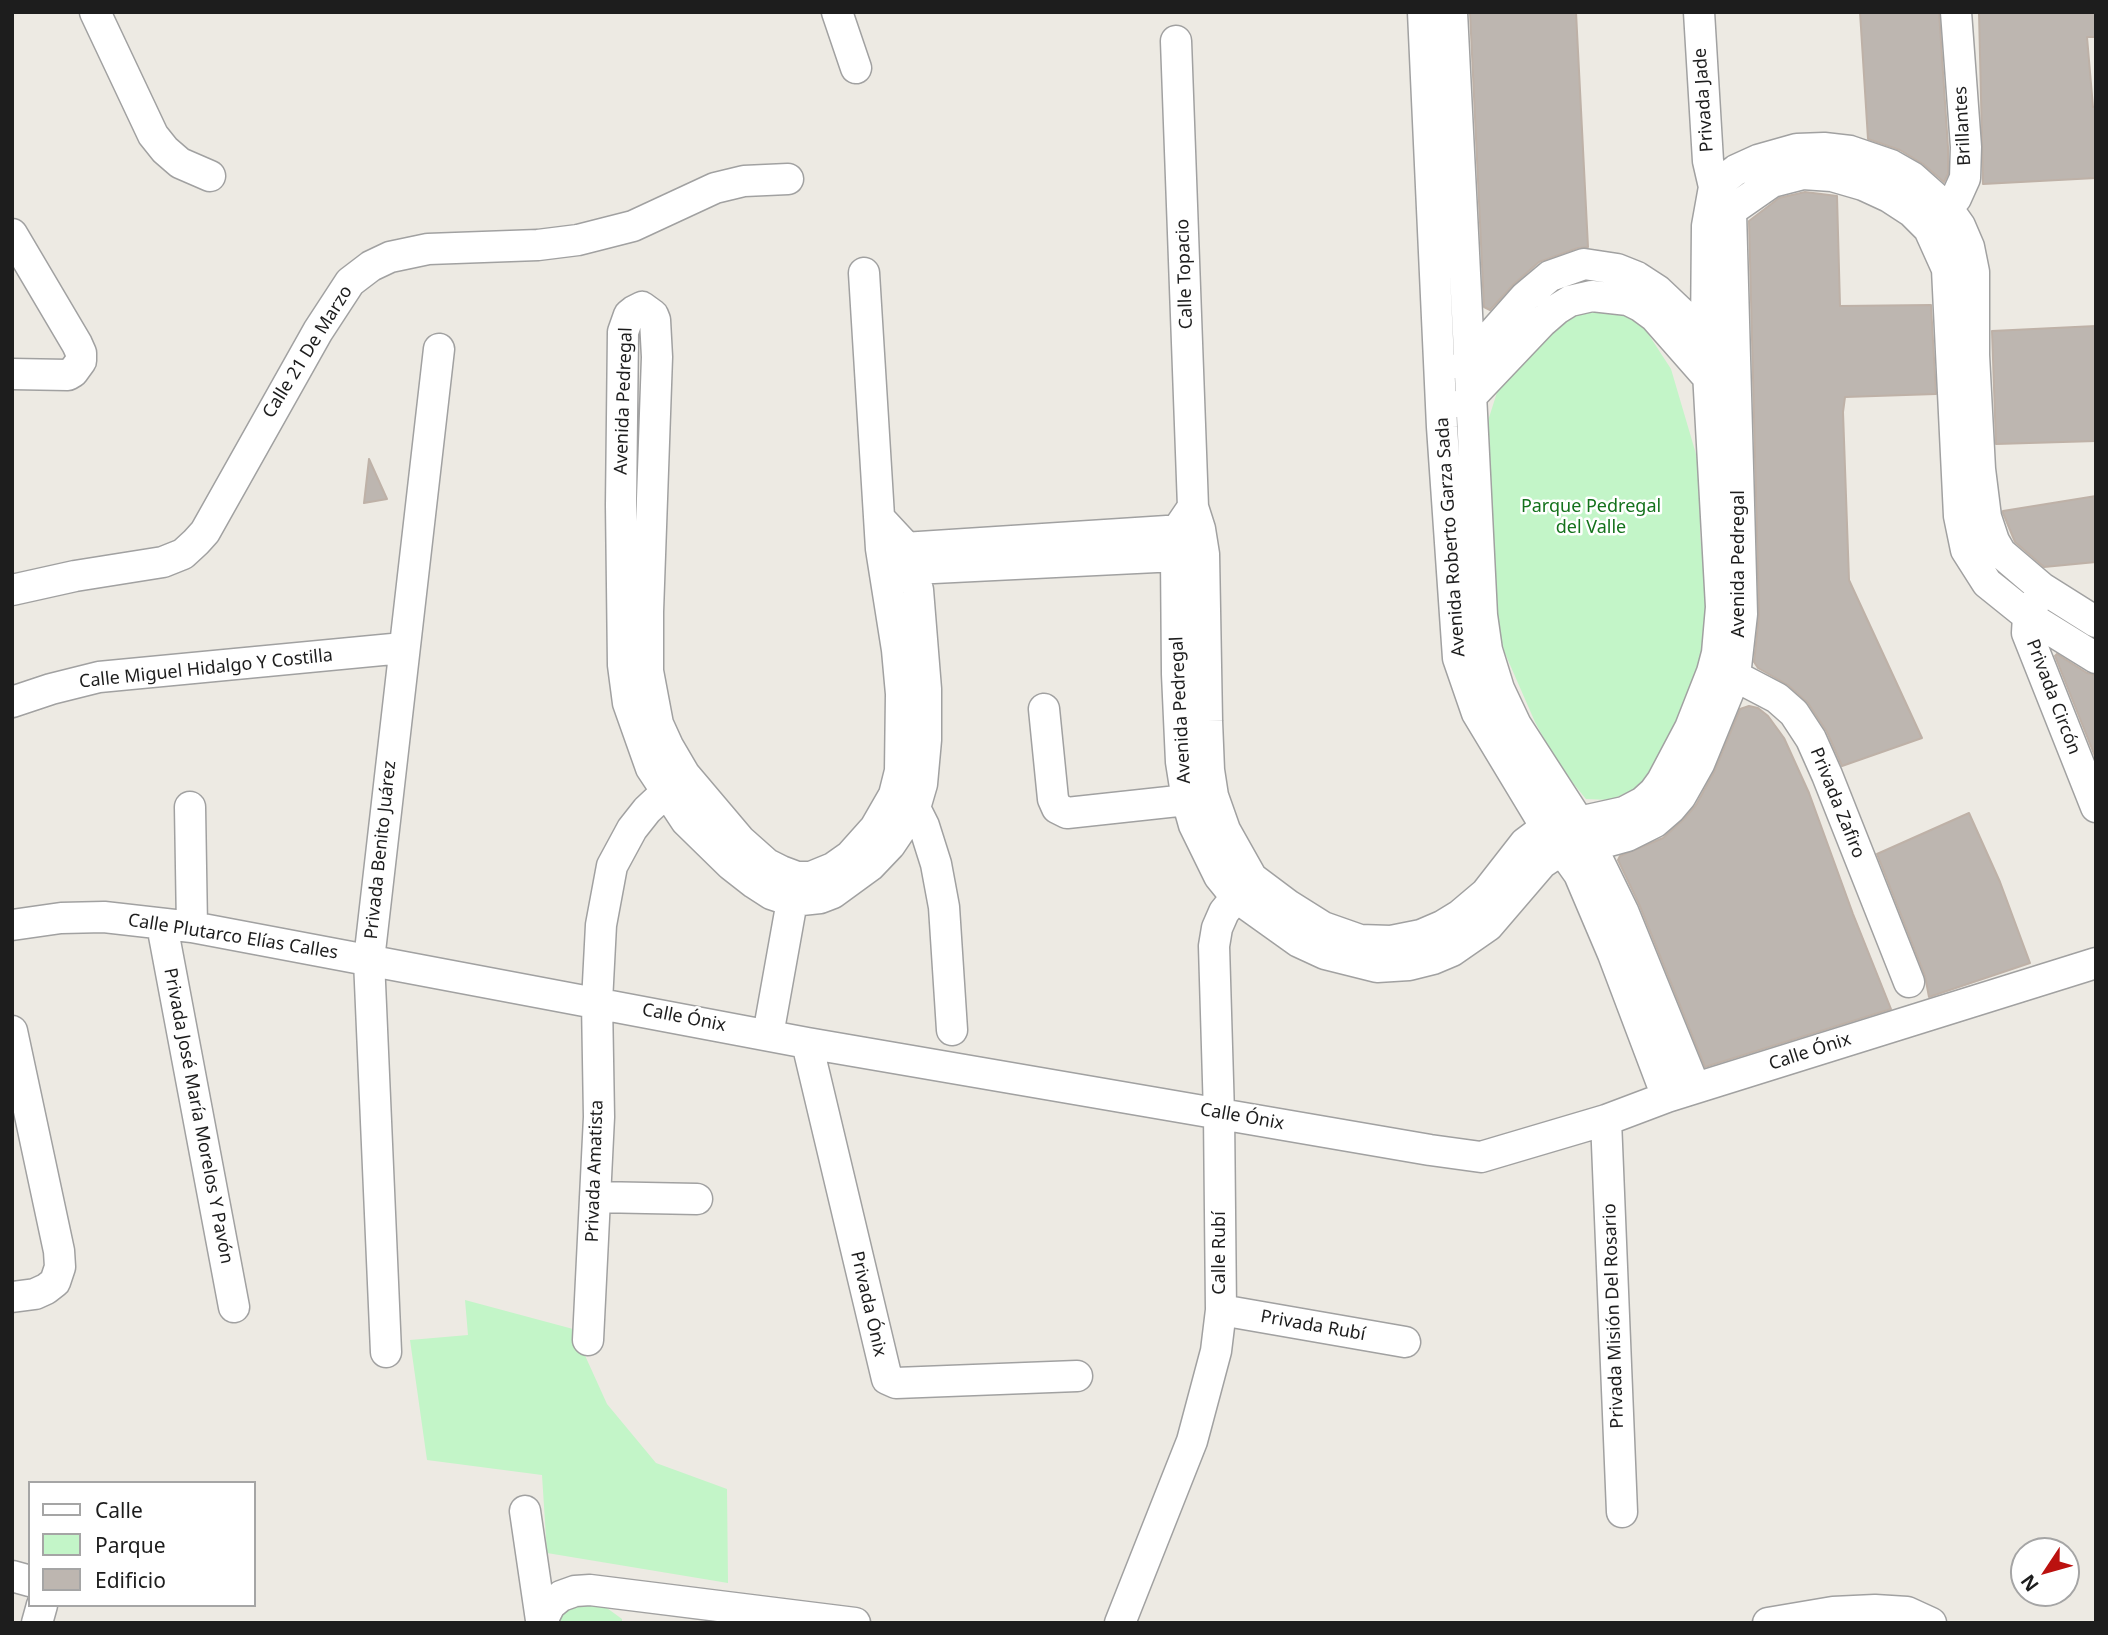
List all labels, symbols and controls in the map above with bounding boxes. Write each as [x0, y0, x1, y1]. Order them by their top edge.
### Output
street label: Privada Jade [1690, 47, 1718, 153]
street label: Brillantes [1950, 86, 1976, 166]
street label: Calle Topacio [1172, 218, 1198, 330]
street label: Calle 21 De Marzo [259, 282, 357, 422]
street label: Avenida Pedregal [611, 327, 637, 475]
street label: Avenida Roberto Garza Sada [1432, 416, 1470, 658]
street label: Avenida Pedregal [1728, 490, 1750, 638]
park label: Parque Pedregal del Valle [1521, 496, 1661, 538]
street label: Avenida Pedregal [1166, 636, 1196, 784]
street label: Privada Circón [2021, 636, 2085, 758]
street label: Calle Miguel Hidalgo Y Costilla [78, 645, 334, 693]
street label: Privada Zafiro [1805, 745, 1869, 861]
street label: Privada Benito Juárez [361, 760, 401, 940]
street label: Calle Plutarco Elías Calles [126, 910, 340, 964]
street label: Privada José María Morelos Y Pavón [159, 966, 237, 1266]
street label: Calle Ónix [640, 999, 728, 1037]
street label: Calle Ónix [1766, 1029, 1854, 1075]
street label: Privada Amatista [582, 1099, 608, 1243]
street label: Calle Ónix [1198, 1099, 1286, 1135]
street label: Privada Misión Del Rosario [1599, 1203, 1629, 1429]
street label: Calle Rubí [1209, 1211, 1231, 1295]
street label: Privada Ónix [845, 1249, 891, 1359]
street label: Privada Rubí [1259, 1306, 1367, 1346]
legend [28, 1481, 256, 1607]
text: Calle [95, 1496, 143, 1524]
text: Parque [95, 1531, 165, 1559]
north arrow [2010, 1537, 2080, 1607]
text: Edificio [95, 1566, 166, 1594]
text: N [2015, 1569, 2045, 1597]

